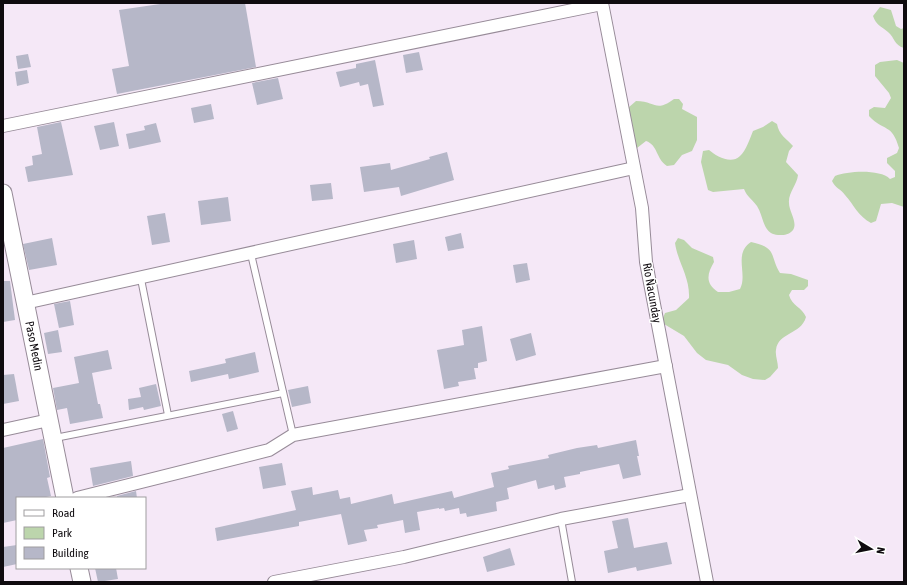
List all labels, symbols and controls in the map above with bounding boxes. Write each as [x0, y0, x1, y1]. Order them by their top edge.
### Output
street label: Río Ñacunday [640, 262, 664, 324]
street label: Paso Medin [22, 320, 46, 372]
legend [16, 497, 146, 569]
text: Road [52, 506, 75, 520]
text: Park [52, 526, 73, 540]
north arrow [851, 529, 891, 569]
text: Building [52, 546, 90, 560]
text: N [874, 546, 887, 555]

